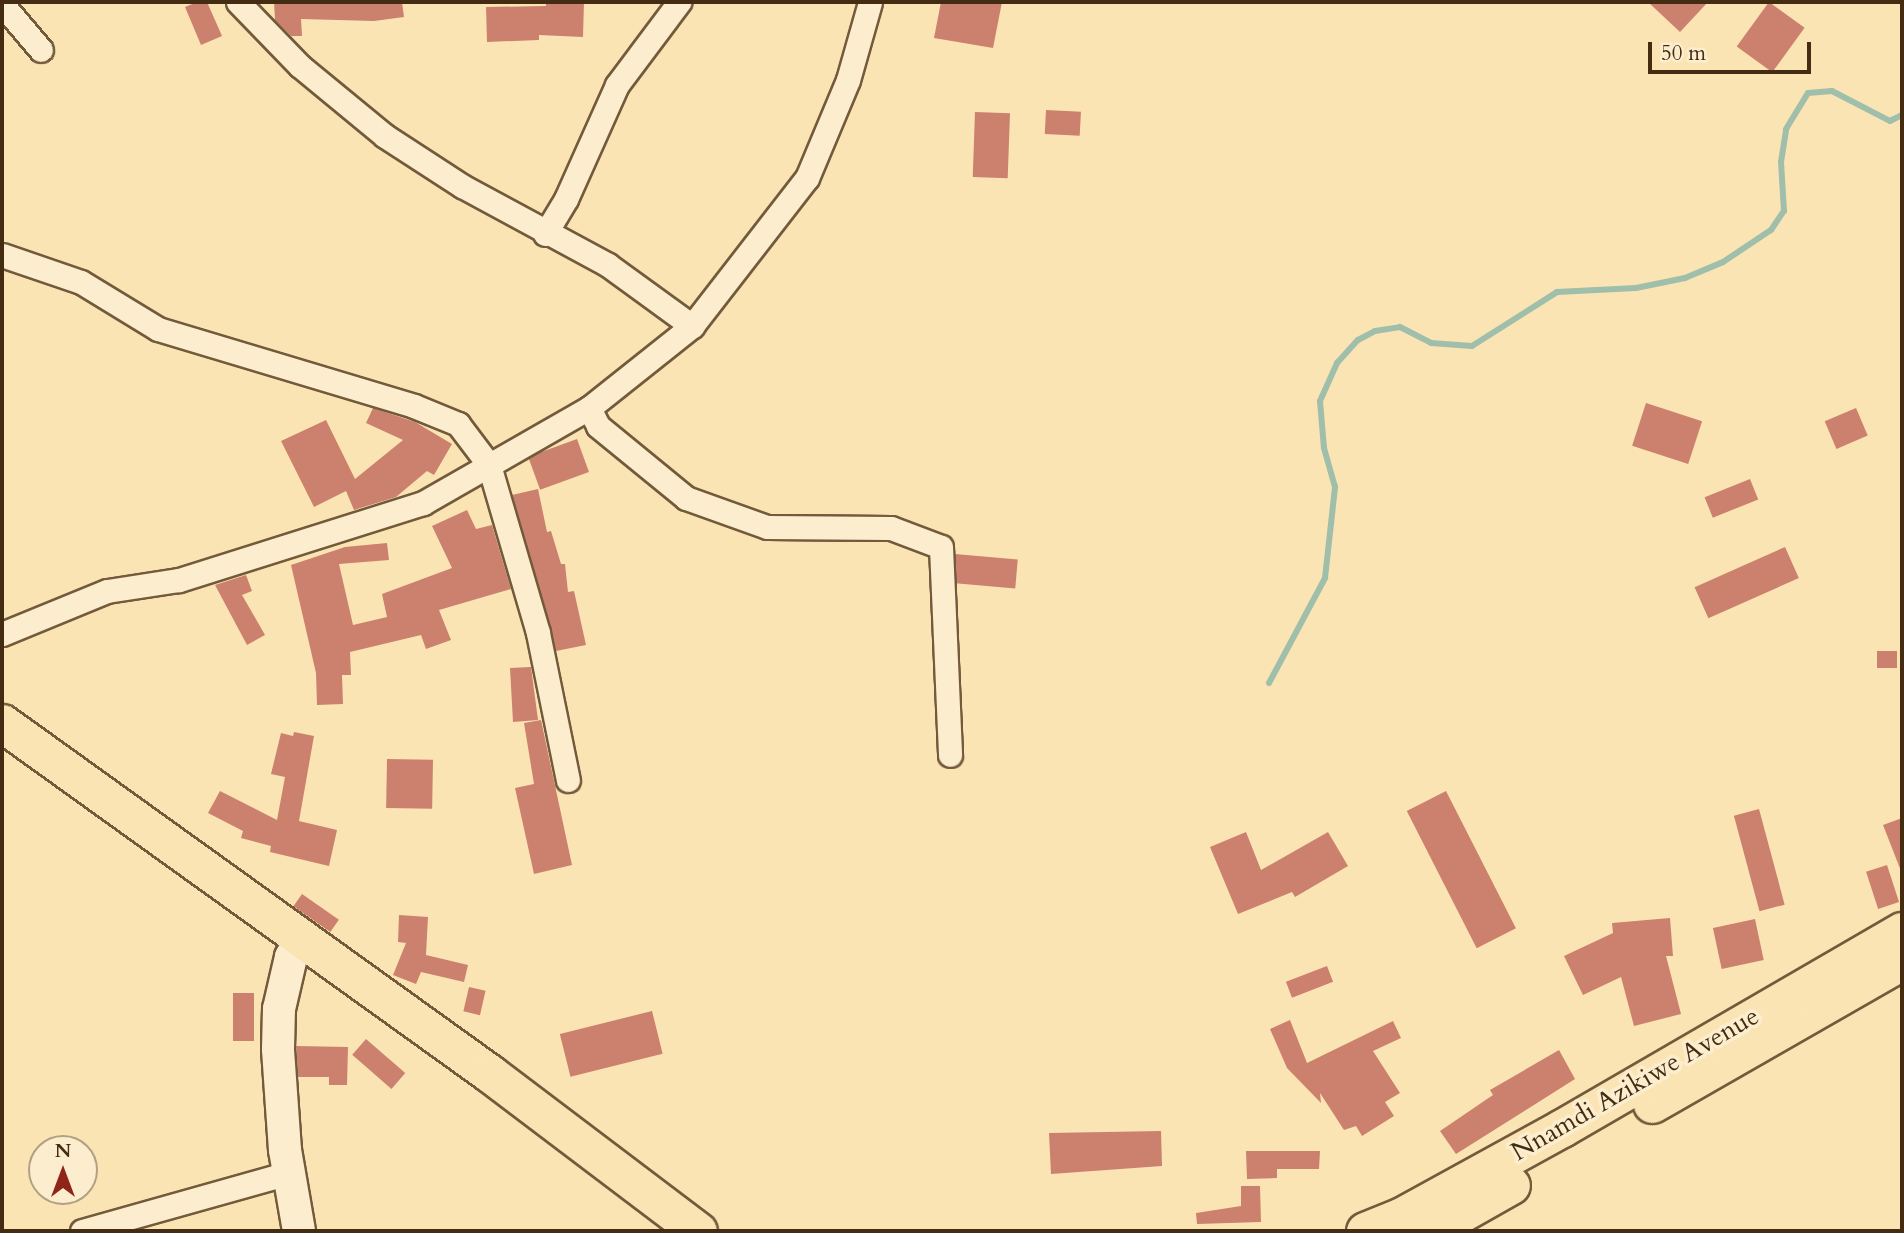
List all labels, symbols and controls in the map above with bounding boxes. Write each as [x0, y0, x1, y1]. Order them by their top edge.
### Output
scale bar [1652, 28, 1815, 72]
text: 50 m [1661, 39, 1706, 68]
street label: Nnamdi Azikiwe Avenue [1506, 1000, 1764, 1168]
north arrow [28, 1135, 98, 1205]
text: N [55, 1138, 71, 1164]

